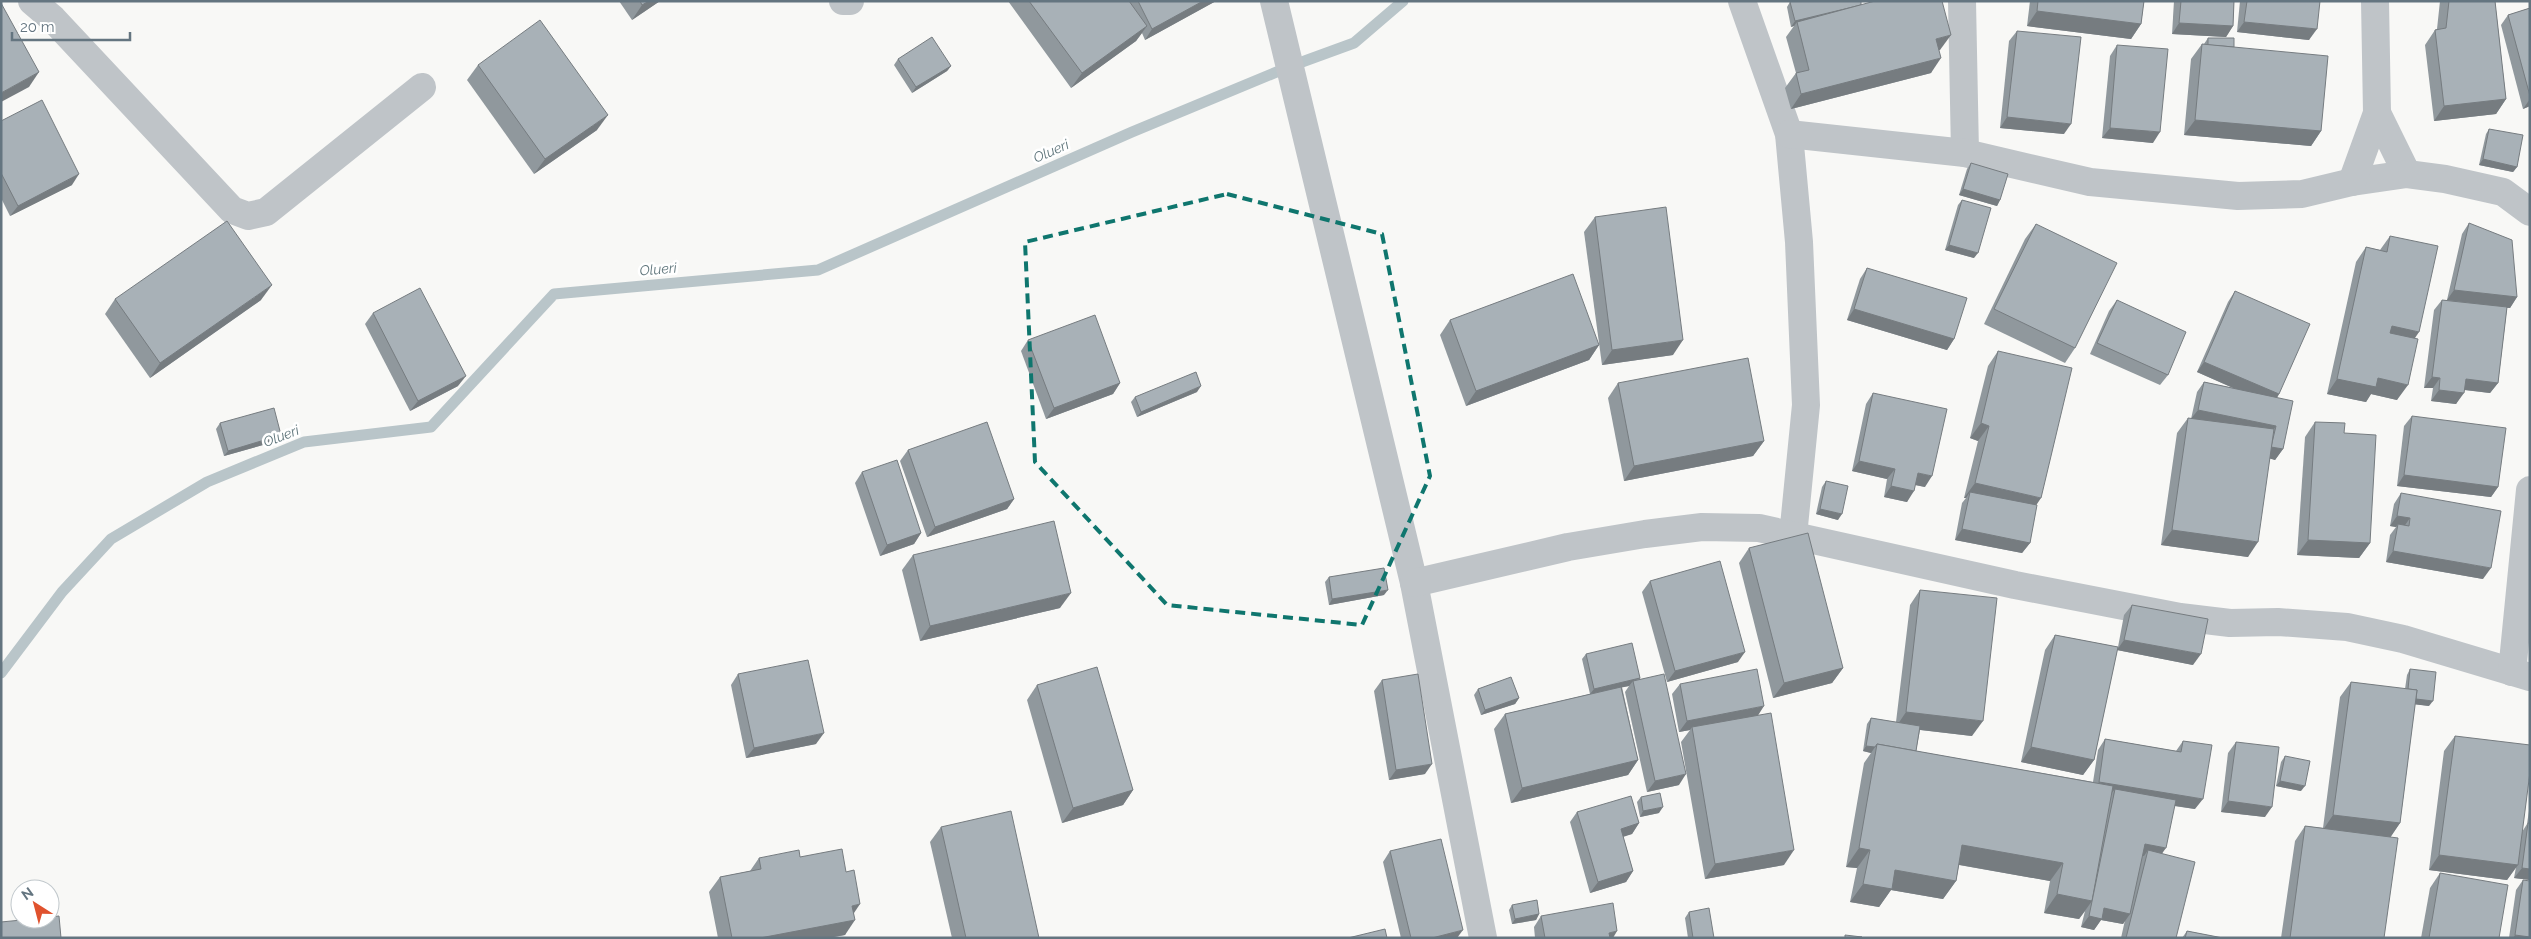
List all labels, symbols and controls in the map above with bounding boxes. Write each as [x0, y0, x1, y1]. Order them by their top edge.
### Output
scale bar [12, 10, 130, 42]
text: 20 m [20, 18, 55, 36]
water label: Olueri [1031, 136, 1072, 166]
water label: Olueri [639, 259, 678, 279]
water label: Olueri [261, 422, 302, 450]
north arrow [10, 879, 60, 929]
text: N [18, 884, 36, 903]

